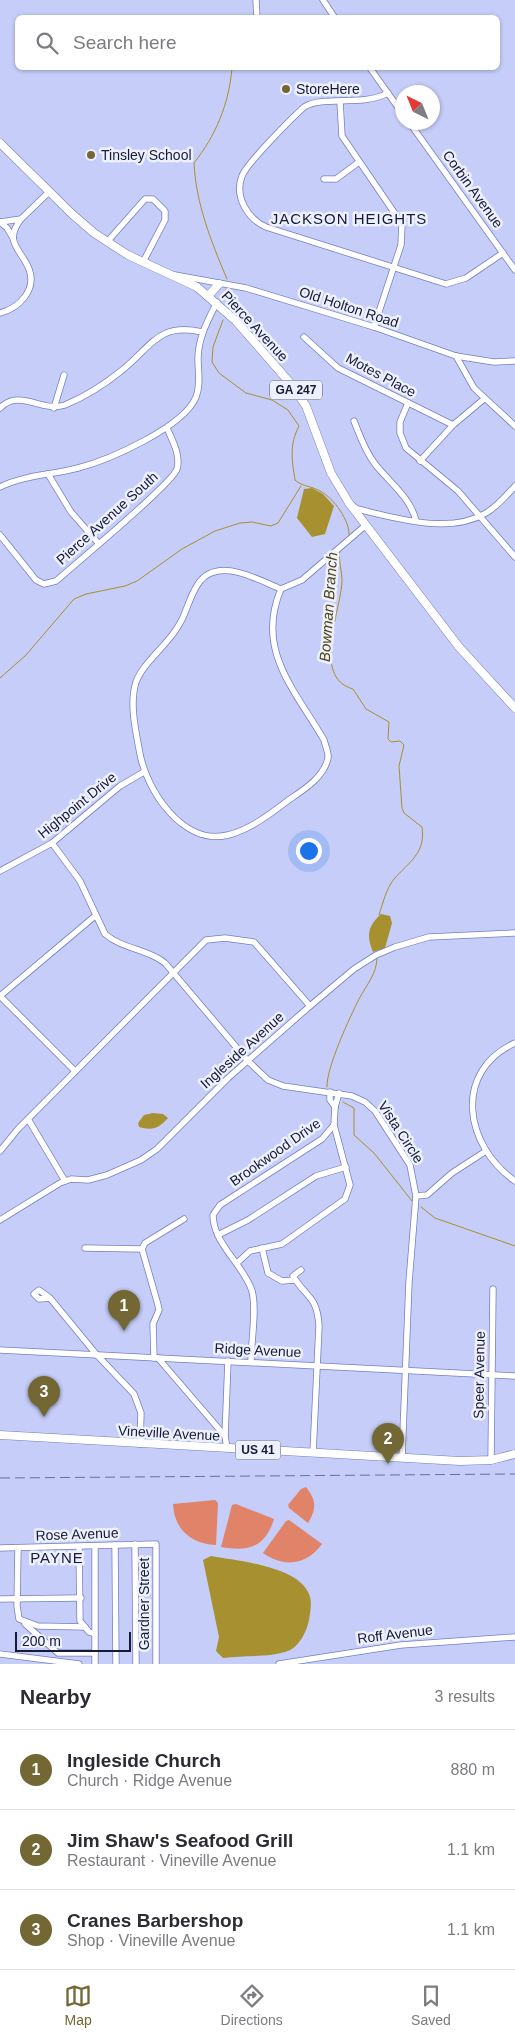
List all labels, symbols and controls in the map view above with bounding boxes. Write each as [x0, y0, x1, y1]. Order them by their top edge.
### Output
search box [15, 15, 500, 70]
icon: search [33, 29, 61, 57]
text: Search here [73, 32, 177, 53]
place label: StoreHere [296, 81, 360, 97]
marker: StoreHere [280, 83, 292, 95]
north arrow [395, 85, 440, 130]
place label: Tinsley School [101, 147, 192, 163]
street label: Corbin Avenue [440, 147, 507, 231]
marker: Tinsley School [85, 149, 97, 161]
district label: JACKSON HEIGHTS [271, 210, 427, 227]
street label: Old Holton Road [297, 283, 401, 331]
street label: Pierce Avenue [218, 288, 292, 365]
street label: Motes Place [343, 350, 419, 400]
road number: GA 247 [270, 380, 322, 400]
street label: Pierce Avenue South [53, 468, 161, 568]
water label: Bowman Branch [316, 552, 340, 662]
street label: Highpoint Drive [35, 769, 119, 841]
your location [296, 838, 322, 864]
street label: Ingleside Avenue [197, 1008, 287, 1092]
street label: Vista Circle [375, 1098, 427, 1166]
street label: Brookwood Drive [227, 1115, 323, 1189]
pin: 1 [108, 1290, 140, 1331]
street label: Speer Avenue [470, 1331, 488, 1419]
street label: Ridge Avenue [214, 1340, 302, 1360]
pin: 3 [28, 1376, 60, 1417]
street label: Vineville Avenue [118, 1422, 221, 1444]
pin: 2 [372, 1423, 404, 1464]
road number: US 41 [236, 1440, 280, 1460]
street label: Rose Avenue [35, 1525, 119, 1543]
district label: PAYNE [30, 1549, 84, 1566]
street label: Gardner Street [136, 1558, 152, 1650]
street label: Roff Avenue [356, 1621, 434, 1647]
scale bar [15, 1629, 131, 1652]
text: 200 m [22, 1633, 61, 1649]
text: Nearby [20, 1685, 91, 1708]
text: 3 results [435, 1688, 495, 1705]
text: Ingleside Church [67, 1750, 221, 1771]
text: 1 [32, 1761, 40, 1778]
text: 880 m [451, 1761, 495, 1778]
text: Church · Ridge Avenue [67, 1772, 232, 1789]
text: Jim Shaw's Seafood Grill [67, 1830, 293, 1851]
text: 2 [32, 1841, 40, 1858]
text: 1.1 km [447, 1841, 495, 1858]
text: Restaurant · Vineville Avenue [67, 1852, 276, 1869]
text: Cranes Barbershop [67, 1910, 243, 1931]
text: 3 [32, 1921, 40, 1938]
text: 1.1 km [447, 1921, 495, 1938]
text: Shop · Vineville Avenue [67, 1932, 235, 1949]
tab: Map [64, 1982, 92, 2028]
tab: Directions [221, 1982, 283, 2028]
tab: Saved [411, 1982, 451, 2028]

